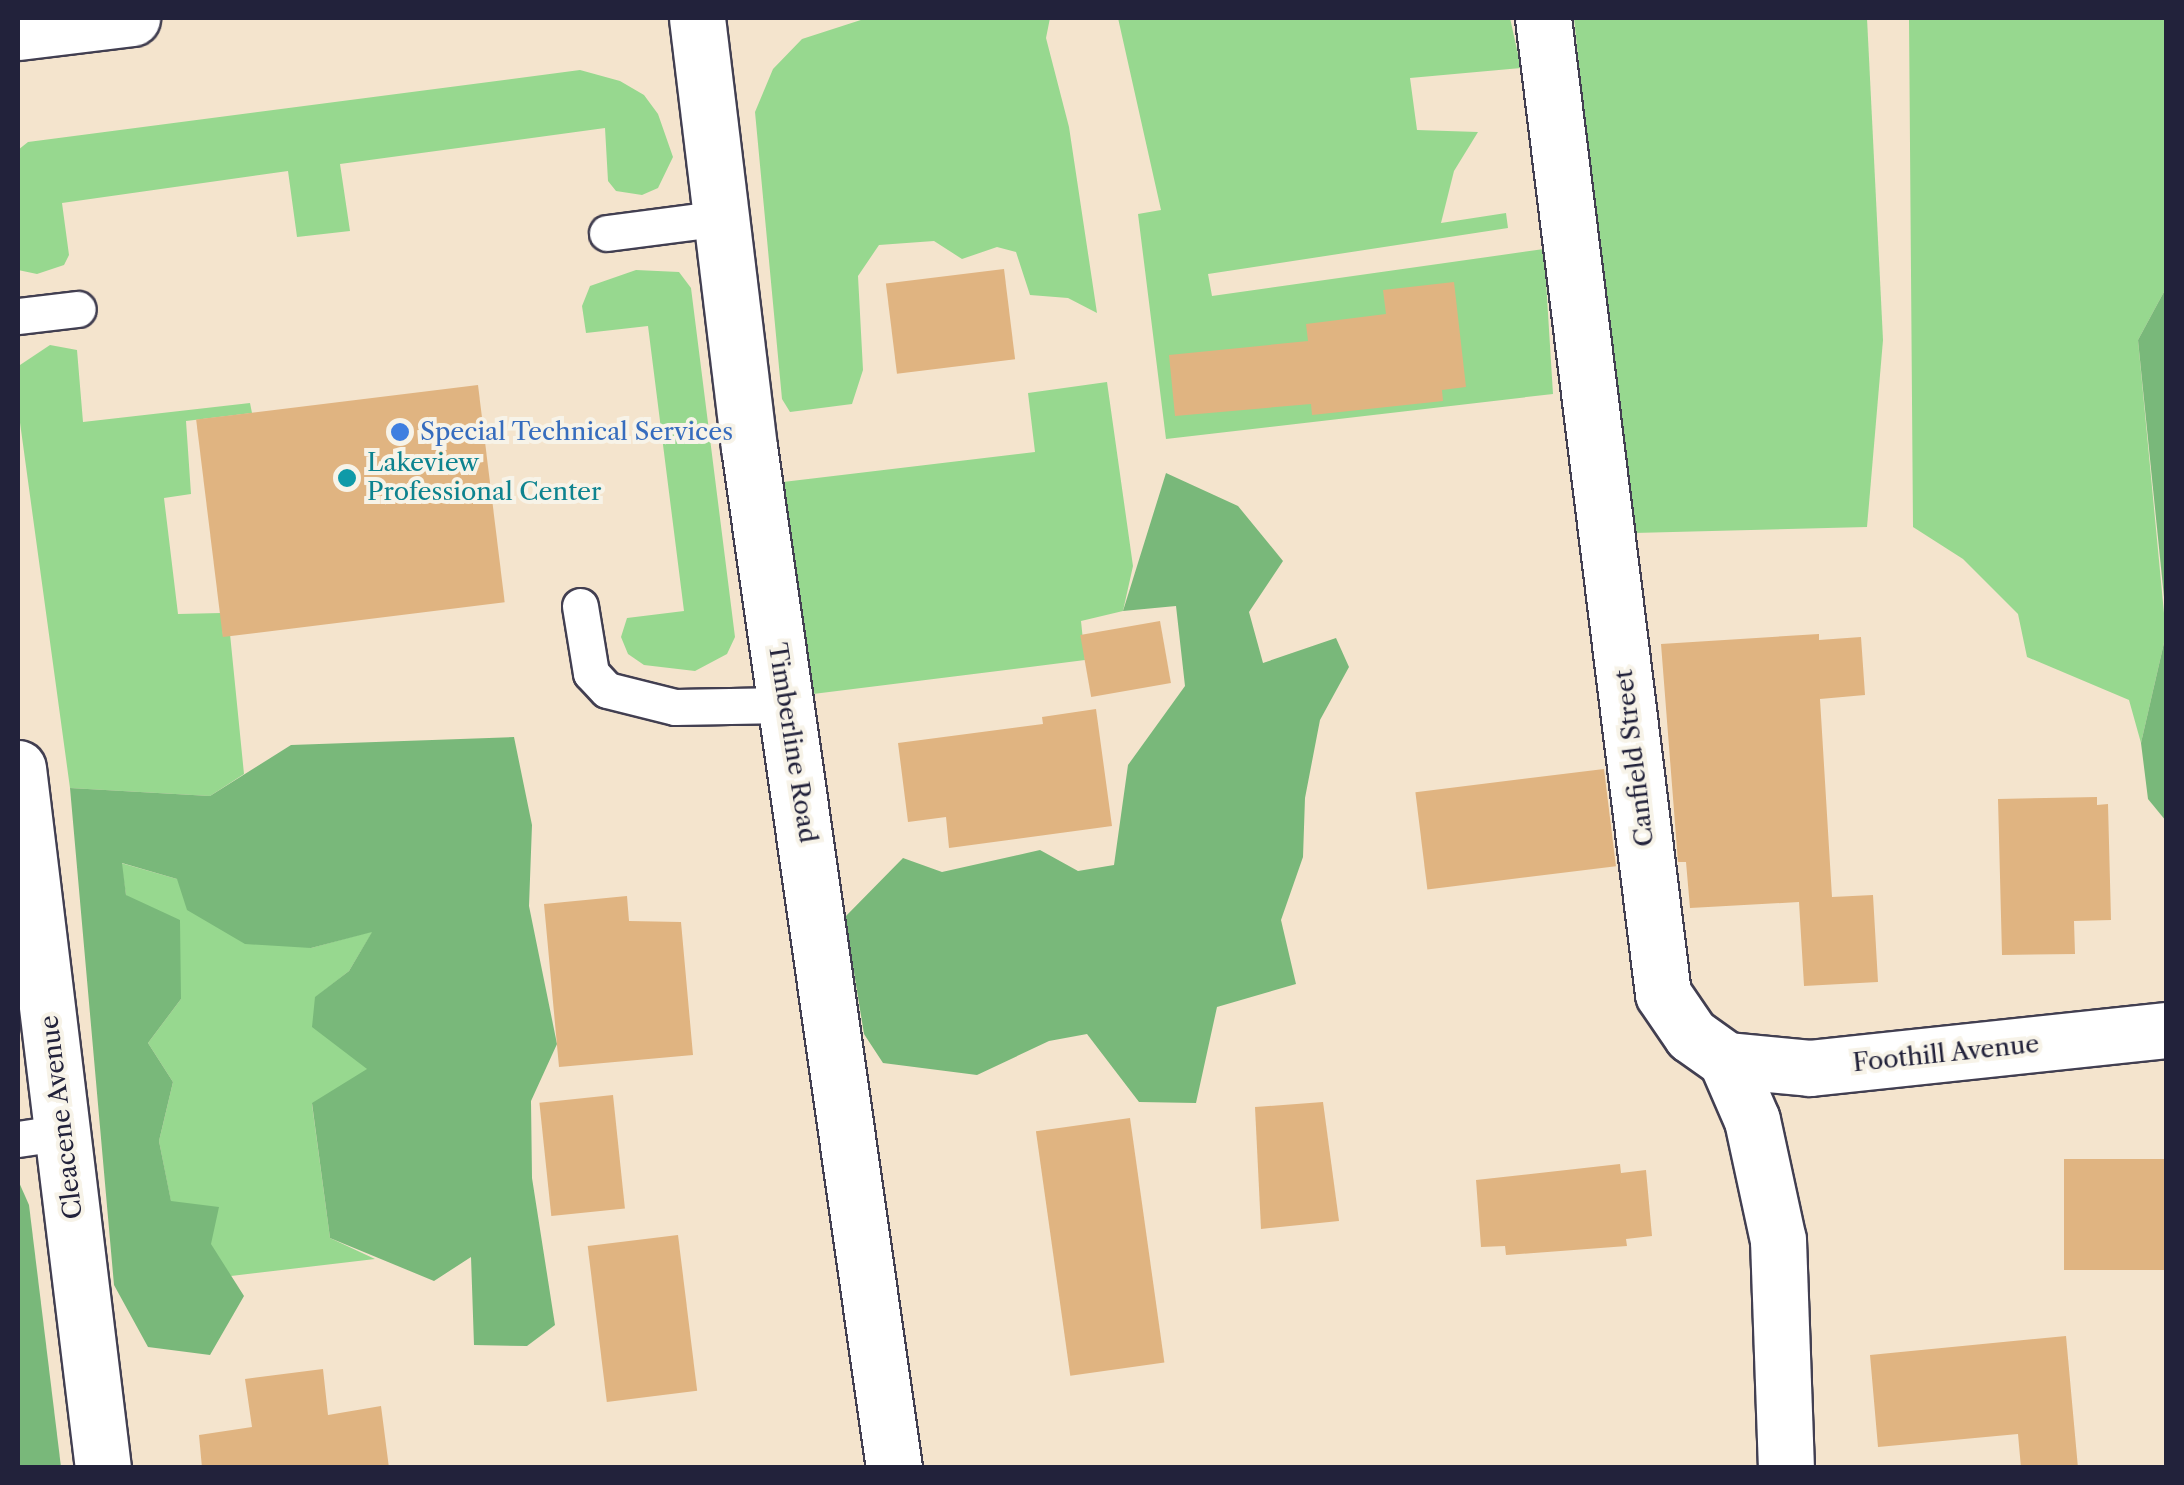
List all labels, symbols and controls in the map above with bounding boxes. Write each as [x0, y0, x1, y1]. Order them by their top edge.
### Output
place label: Special Technical Services [420, 417, 734, 447]
marker: Special Technical Services [389, 421, 411, 443]
place label: Lakeview Professional Center [367, 449, 602, 508]
marker: Lakeview Professional Center [336, 467, 358, 489]
street label: Timberline Road [761, 641, 823, 845]
street label: Canfield Street [1609, 668, 1661, 848]
street label: Cleacene Avenue [35, 1013, 89, 1221]
street label: Foothill Avenue [1851, 1029, 2041, 1079]

